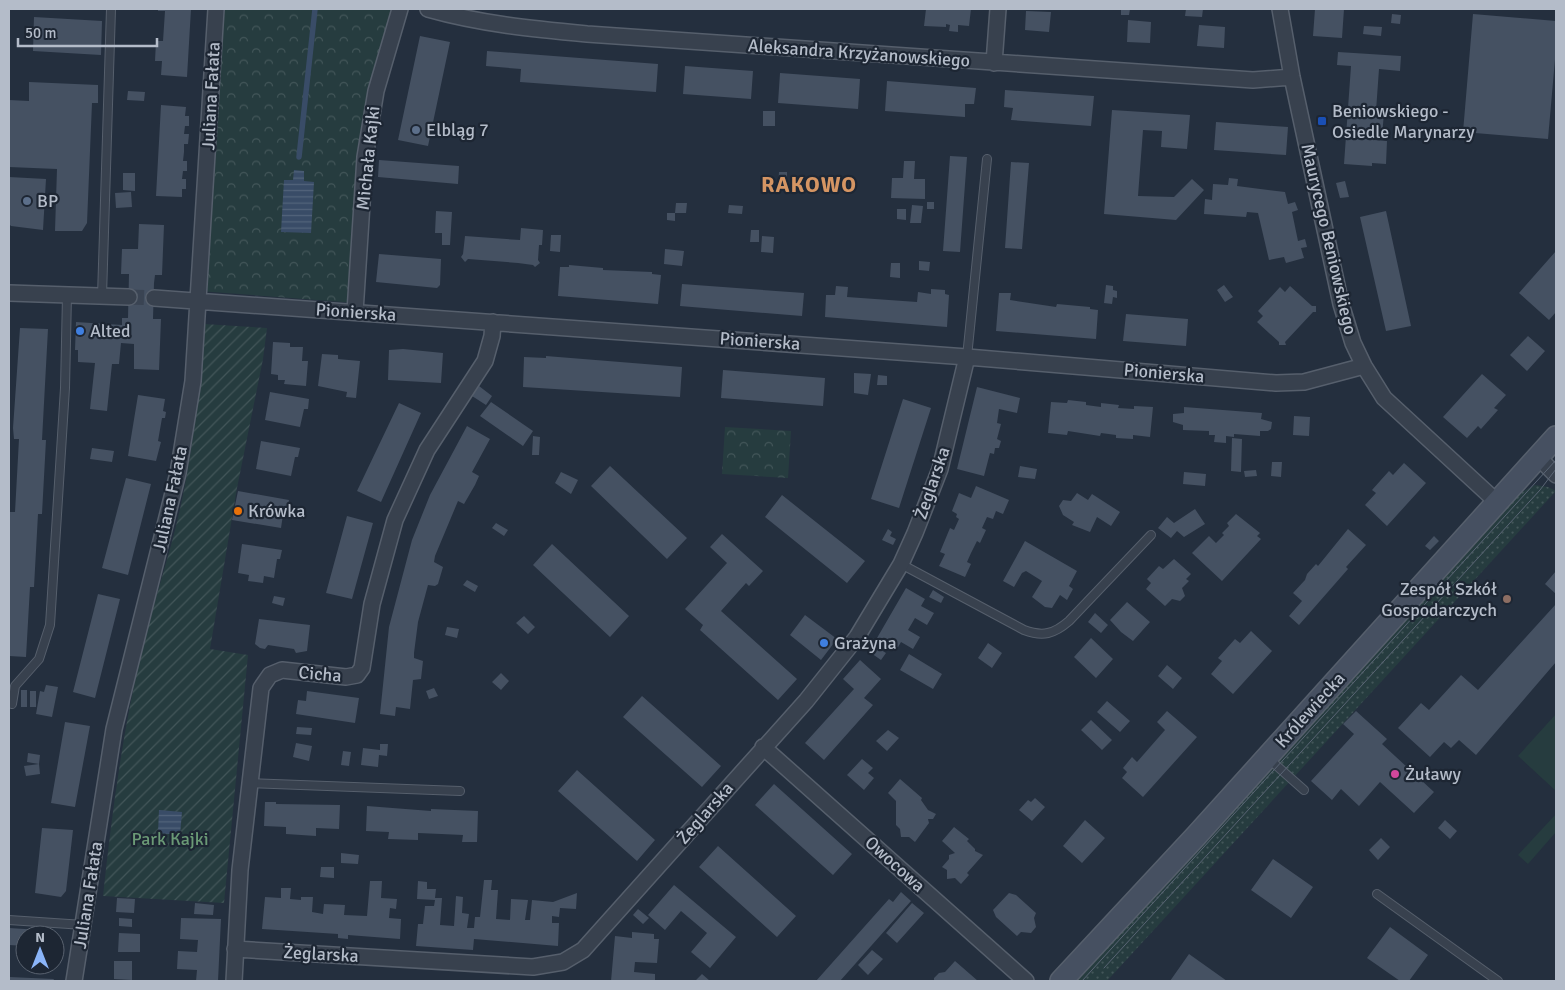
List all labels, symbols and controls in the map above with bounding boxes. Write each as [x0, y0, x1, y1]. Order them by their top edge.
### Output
scale bar [18, 15, 156, 47]
text: 50 m [25, 24, 56, 42]
street label: Aleksandra Krzyżanowskiego [747, 34, 971, 72]
street label: Juliana Fałata [197, 41, 225, 151]
place label: Beniowskiego - Osiedle Marynarzy [1332, 100, 1475, 143]
street label: Michała Kajki [352, 105, 384, 211]
marker: Beniowskiego - Osiedle Marynarzy [1316, 115, 1328, 127]
place label: Elbląg 7 [426, 119, 489, 141]
marker: Elbląg 7 [410, 124, 422, 136]
street label: Maurycego Beniowskiego [1296, 141, 1362, 337]
district label: RAKOWO [761, 171, 857, 198]
place label: BP [37, 190, 58, 212]
marker: BP [21, 195, 33, 207]
street label: Pionierska [315, 298, 397, 326]
place label: Alted [90, 320, 131, 342]
marker: Alted [74, 325, 86, 337]
street label: Pionierska [719, 327, 801, 355]
street label: Pionierska [1123, 359, 1205, 387]
street label: Juliana Fałata [148, 444, 192, 554]
street label: Żeglarska [909, 444, 955, 522]
place label: Krówka [248, 500, 305, 522]
marker: Krówka [232, 505, 244, 517]
place label: Zespół Szkół Gospodarczych [1381, 578, 1497, 621]
marker: Zespół Szkół Gospodarczych [1501, 593, 1513, 605]
place label: Grażyna [834, 632, 897, 654]
marker: Grażyna [818, 637, 830, 649]
street label: Cicha [298, 661, 342, 687]
street label: Królewiecka [1270, 668, 1350, 752]
place label: Żuławy [1405, 763, 1461, 785]
marker: Żuławy [1389, 768, 1401, 780]
street label: Żeglarska [672, 777, 738, 849]
park label: Park Kajki [131, 828, 209, 850]
street label: Owocowa [860, 831, 930, 897]
street label: Juliana Fałata [69, 840, 107, 950]
north arrow [15, 925, 65, 975]
text: N [35, 929, 45, 946]
street label: Żeglarska [283, 941, 359, 967]

